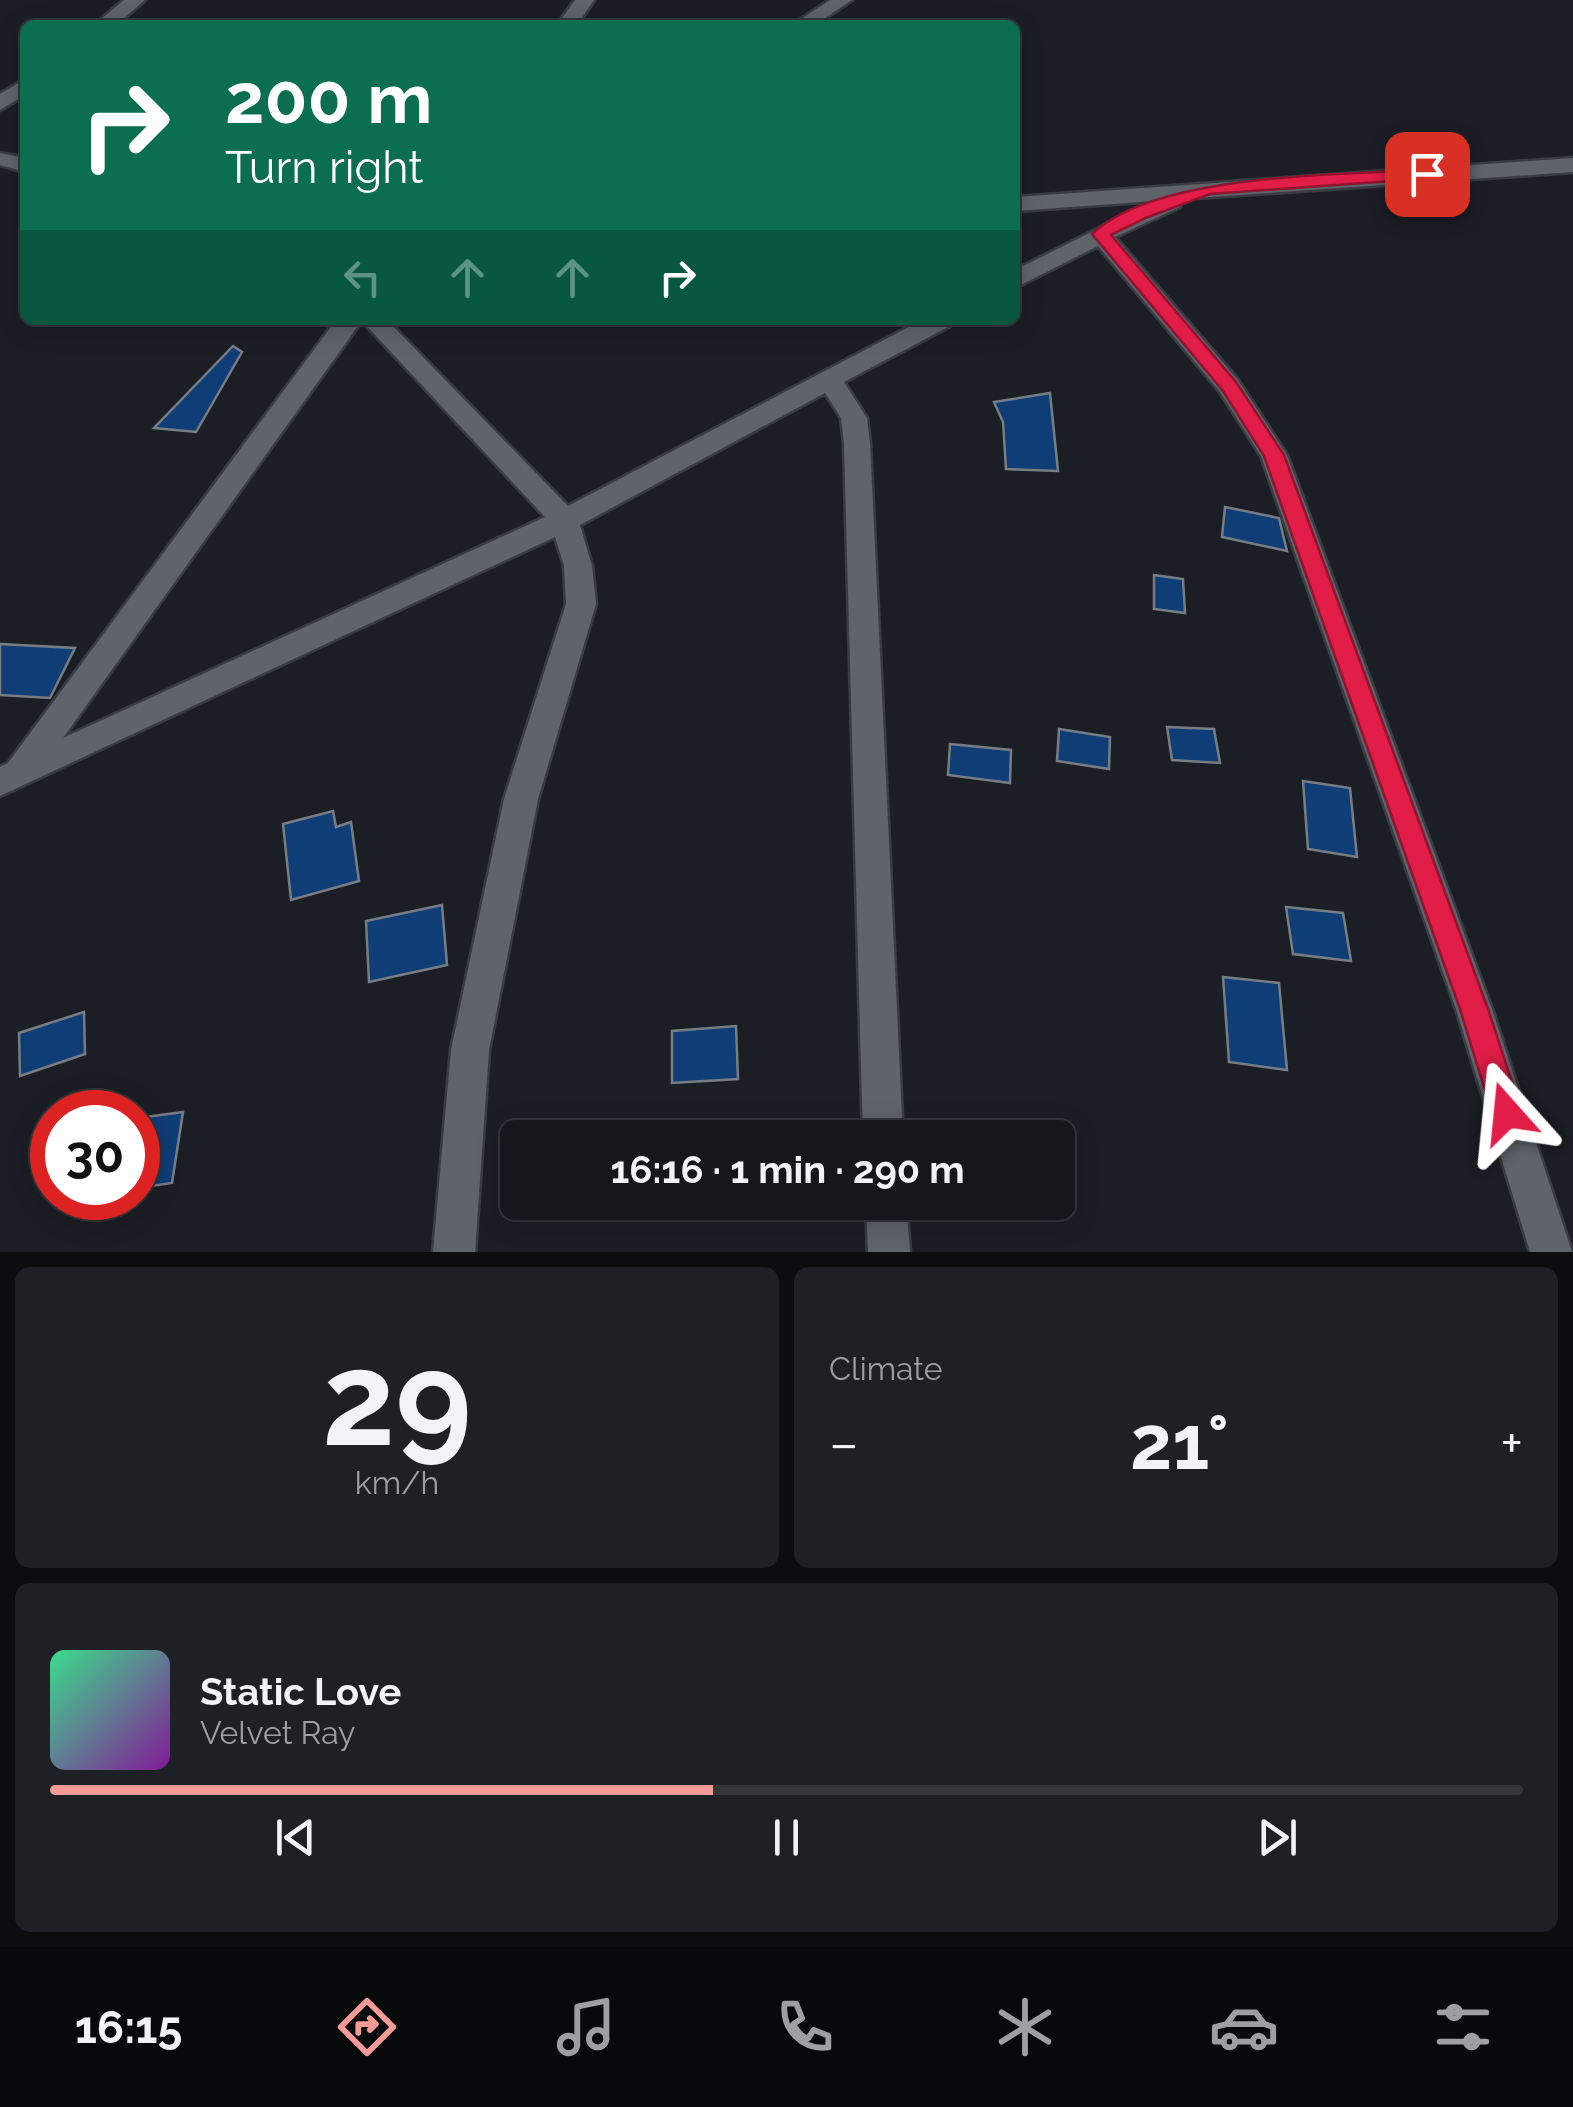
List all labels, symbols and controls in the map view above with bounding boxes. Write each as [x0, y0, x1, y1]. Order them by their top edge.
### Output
text: 200 m [225, 57, 432, 139]
icon: right [60, 60, 190, 190]
pin [1385, 132, 1470, 217]
text: Turn right [225, 141, 423, 194]
icon: arrive [1400, 147, 1455, 202]
icon: left [335, 250, 390, 305]
icon: ahead [440, 250, 495, 305]
icon: ahead [545, 250, 600, 305]
icon: right [650, 250, 705, 305]
position arrow [1455, 1061, 1559, 1165]
speed limit sign: 30 [30, 1090, 160, 1220]
text: 16:16 · 1 min · 290 m [610, 1147, 965, 1192]
text: 29 [322, 1323, 472, 1475]
text: Climate [829, 1350, 943, 1387]
text: 21° [1130, 1398, 1229, 1487]
text: − [829, 1411, 859, 1476]
text: + [1500, 1411, 1523, 1476]
text: km/h [355, 1464, 439, 1501]
text: Static Love [200, 1669, 401, 1714]
text: Velvet Ray [200, 1714, 355, 1751]
icon: previous [268, 1810, 323, 1865]
icon: pause [759, 1810, 814, 1865]
icon: next [1250, 1810, 1305, 1865]
icon: directions [332, 1992, 402, 2062]
icon: music [551, 1992, 621, 2062]
icon: phone [770, 1992, 840, 2062]
icon: climate [990, 1992, 1060, 2062]
icon: car [1209, 1992, 1279, 2062]
icon: filters [1428, 1992, 1498, 2062]
text: 16:15 [75, 2001, 182, 2054]

